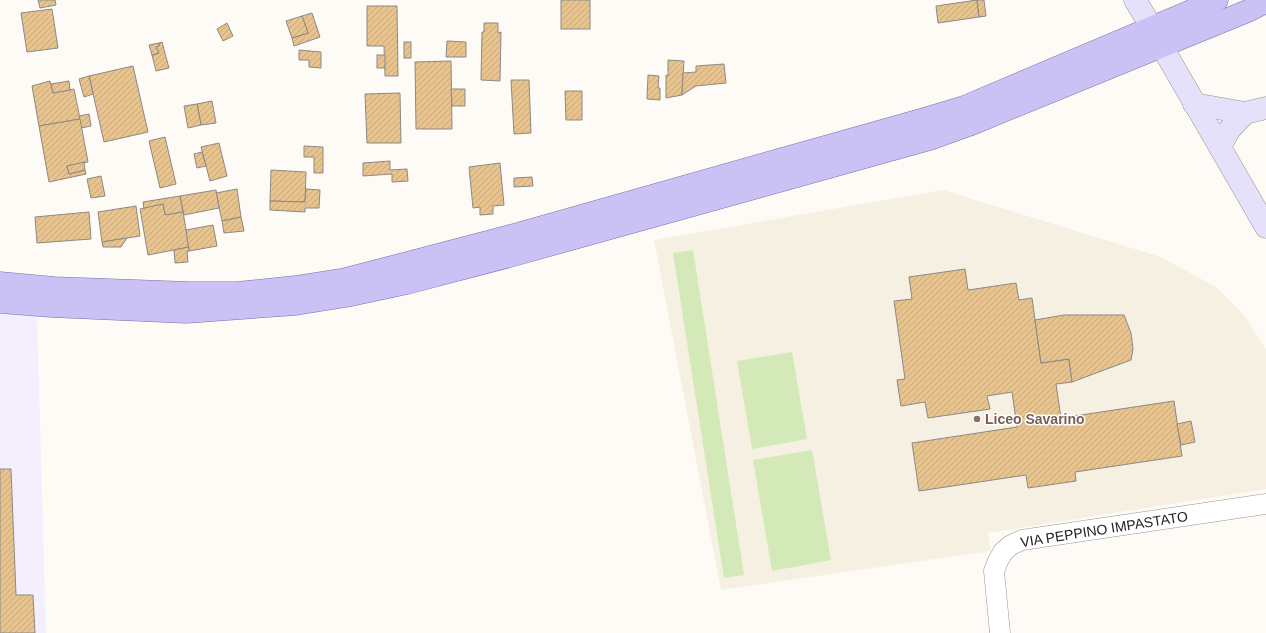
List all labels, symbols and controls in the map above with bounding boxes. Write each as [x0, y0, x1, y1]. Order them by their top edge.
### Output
place label: Liceo Savarino [985, 411, 1085, 427]
marker: Liceo Savarino [972, 414, 982, 424]
street label: VIA PEPPINO IMPASTATO [1019, 508, 1189, 550]

